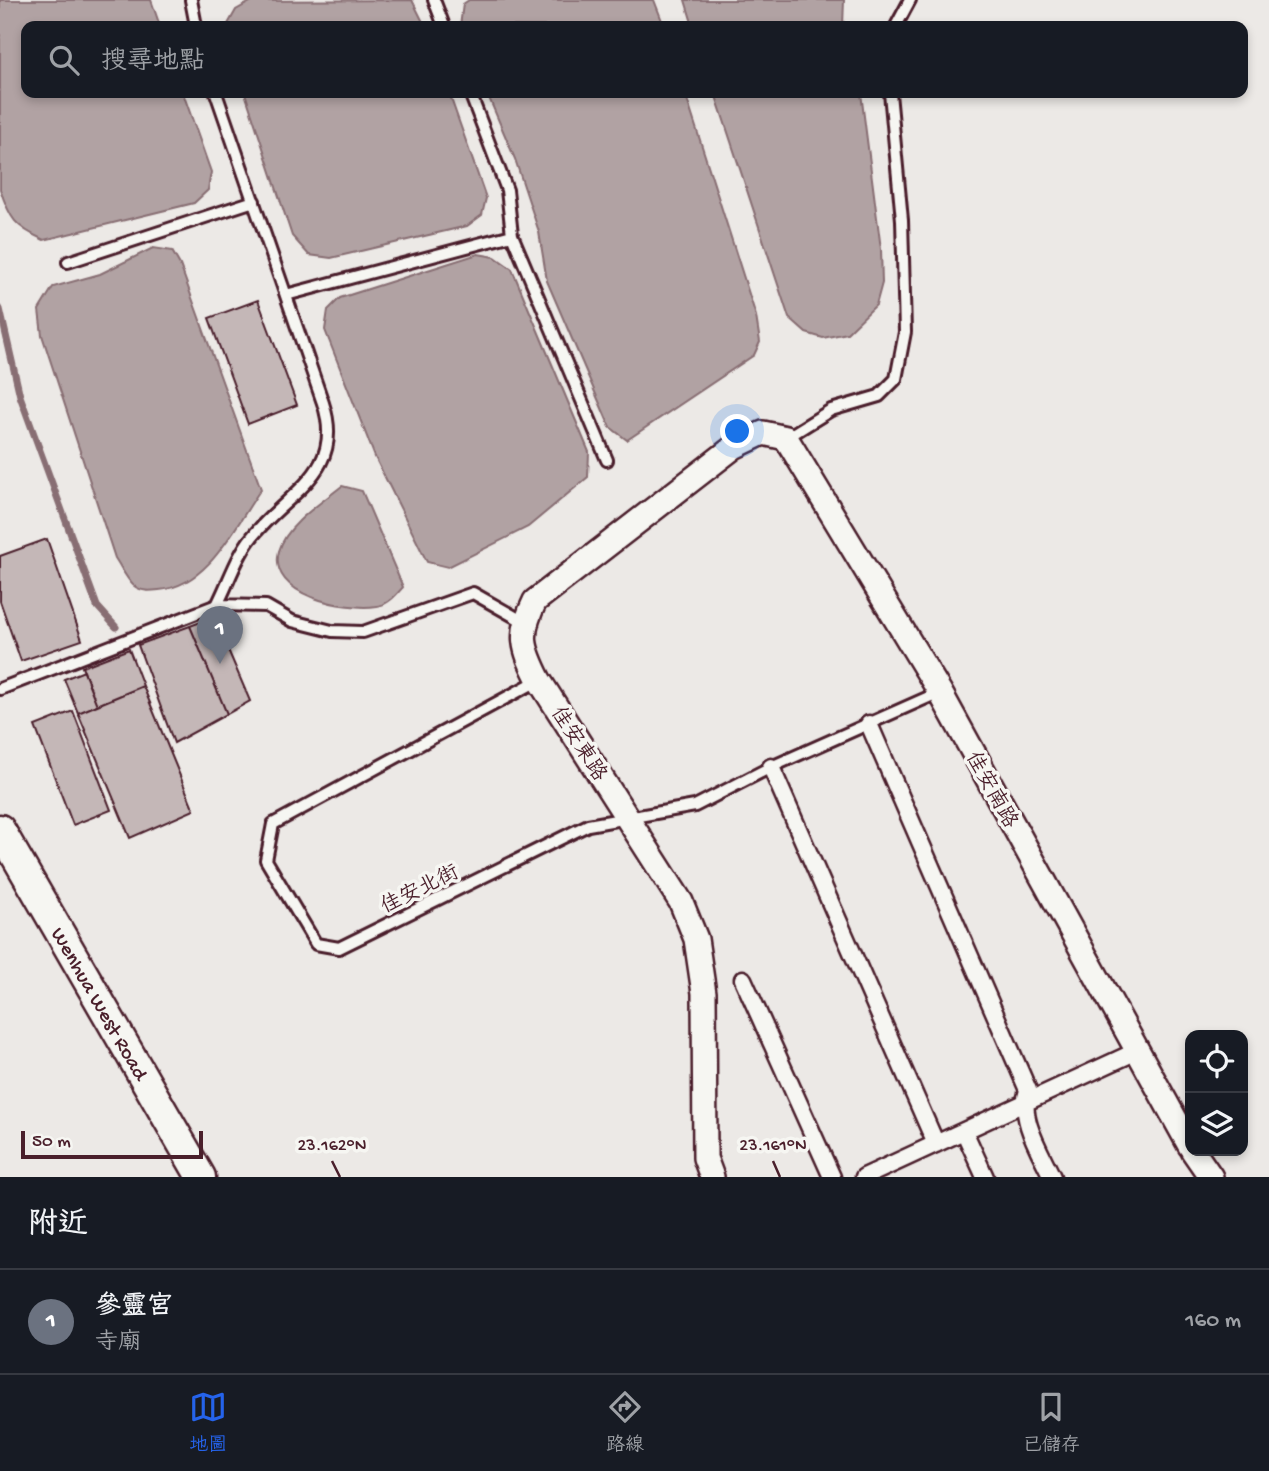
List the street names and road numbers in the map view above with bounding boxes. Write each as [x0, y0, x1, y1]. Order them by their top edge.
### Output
street label: 佳安東路 [544, 702, 612, 787]
street label: 佳安南路 [959, 747, 1023, 833]
street label: 佳安北街 [376, 860, 464, 921]
street label: Wenhua West Road [44, 924, 152, 1087]

